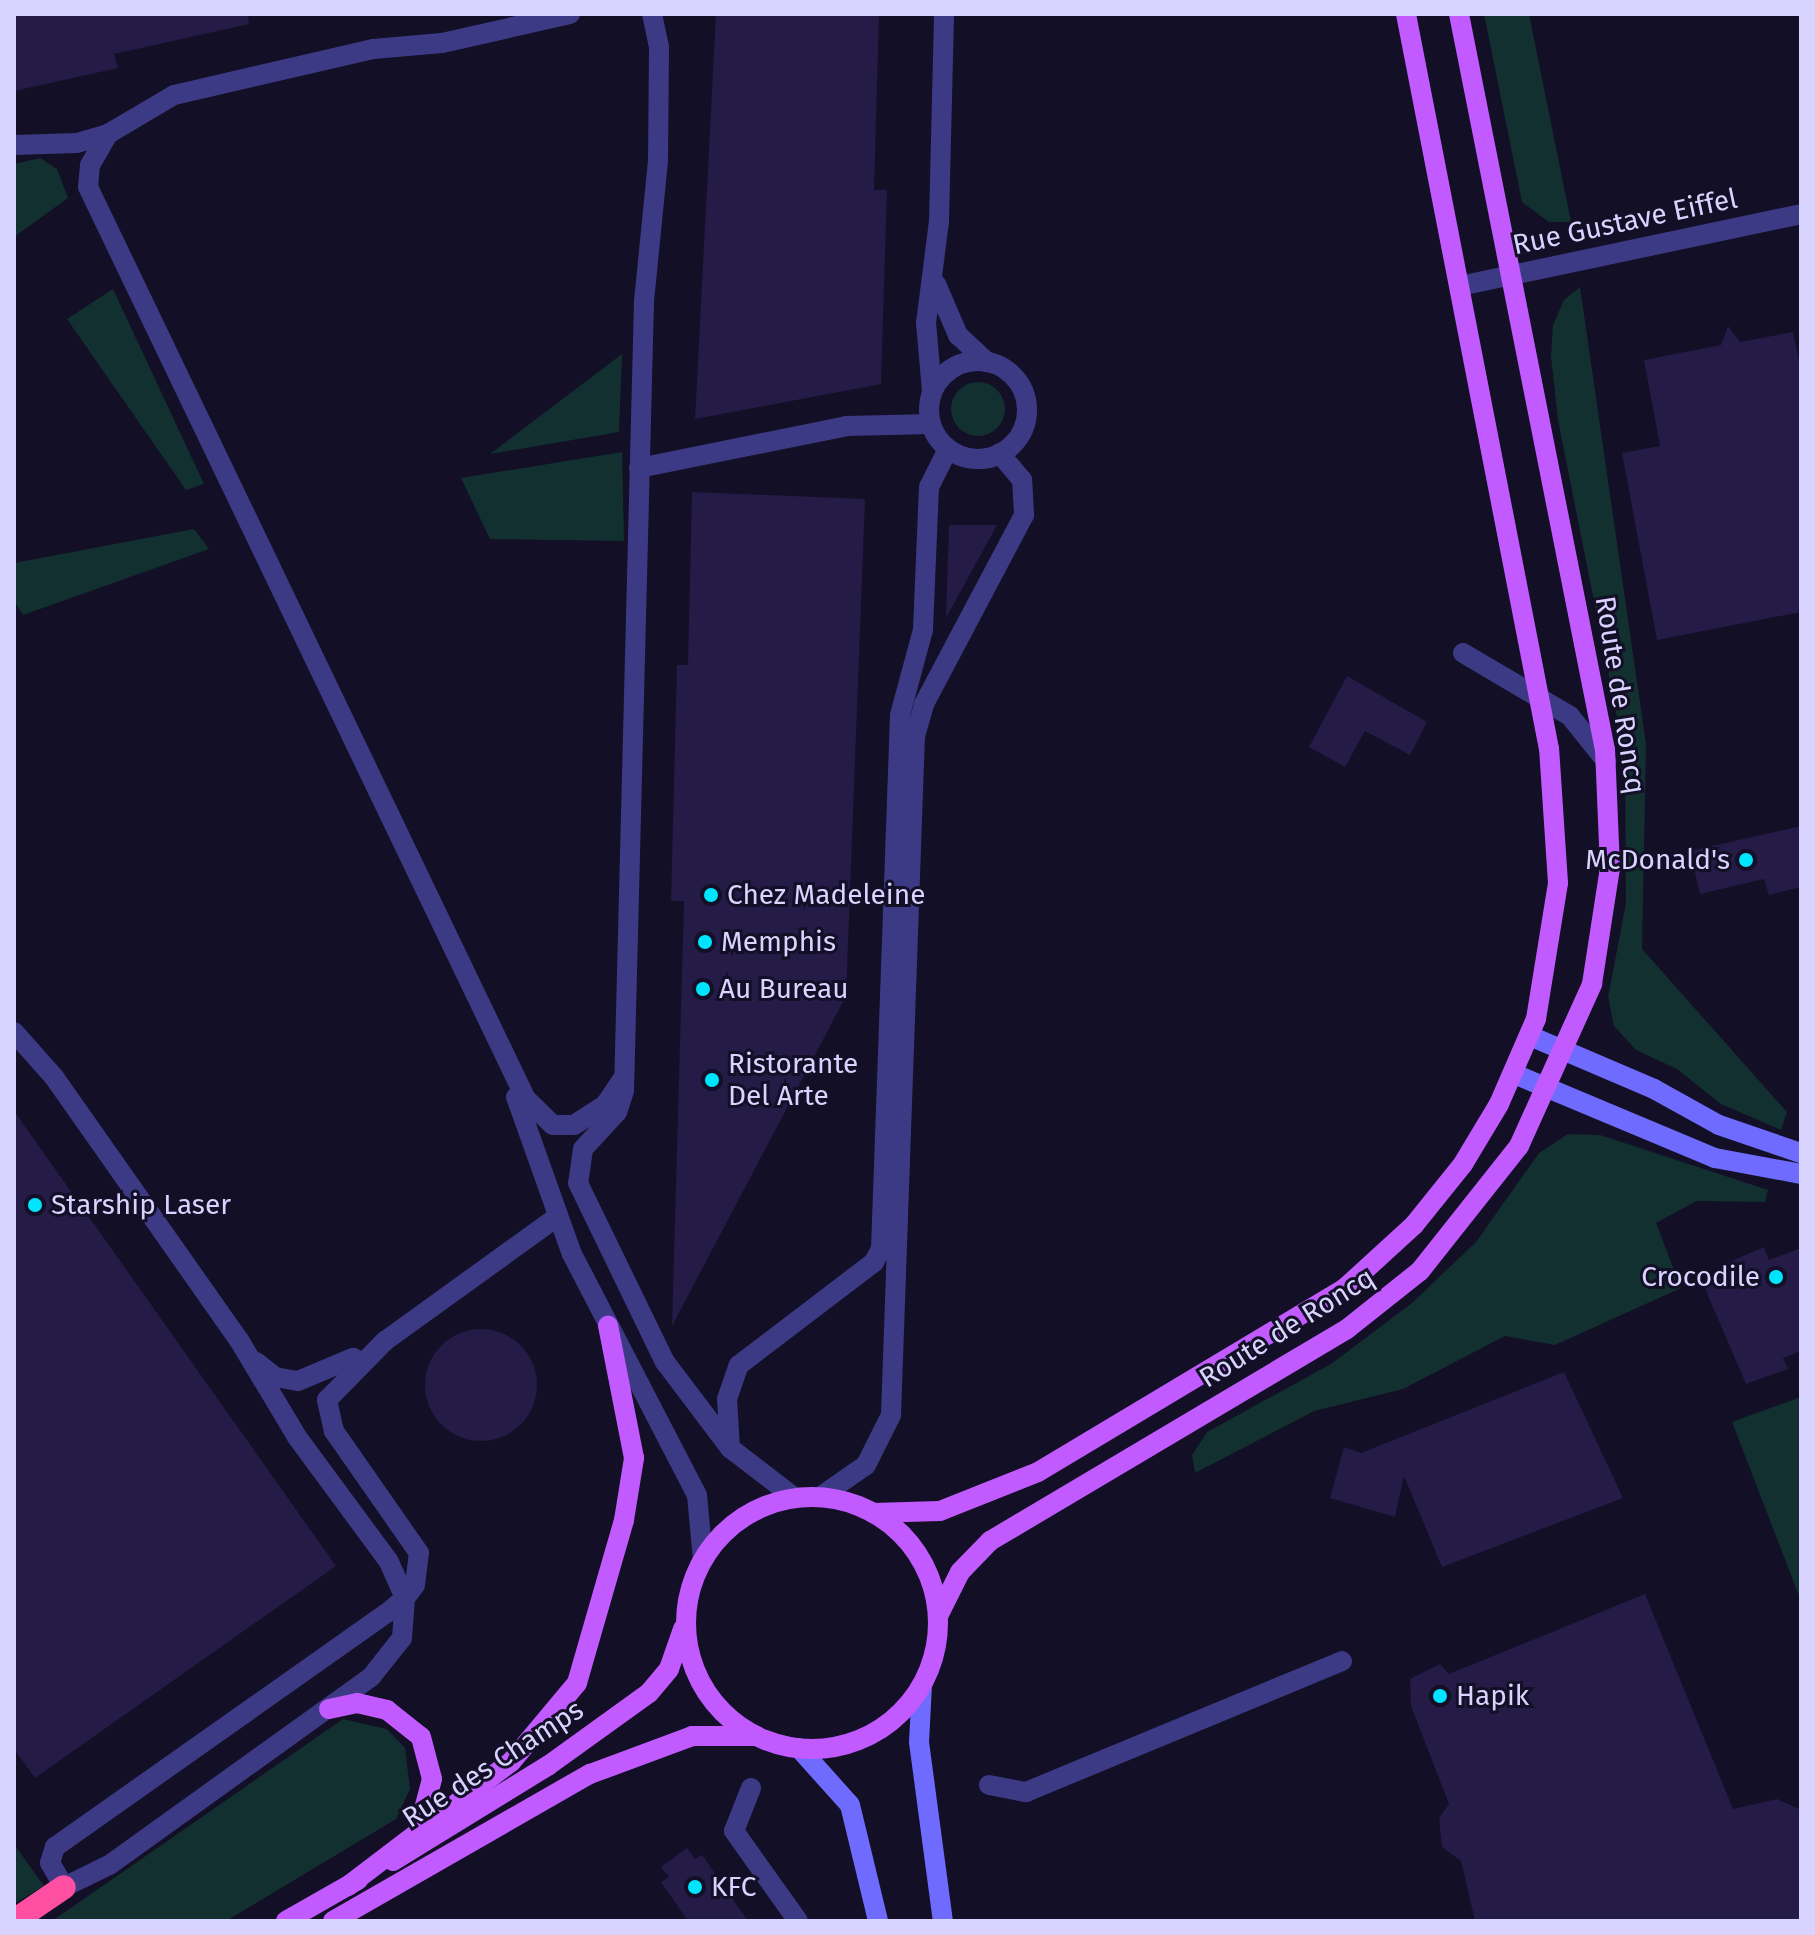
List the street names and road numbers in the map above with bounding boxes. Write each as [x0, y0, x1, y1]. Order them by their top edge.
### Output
street label: Rue Gustave Eiffel [1510, 182, 1740, 262]
street label: Route de Roncq [1588, 594, 1652, 796]
street label: Route de Roncq [1193, 1261, 1381, 1395]
street label: Rue des Champs [396, 1693, 590, 1835]

